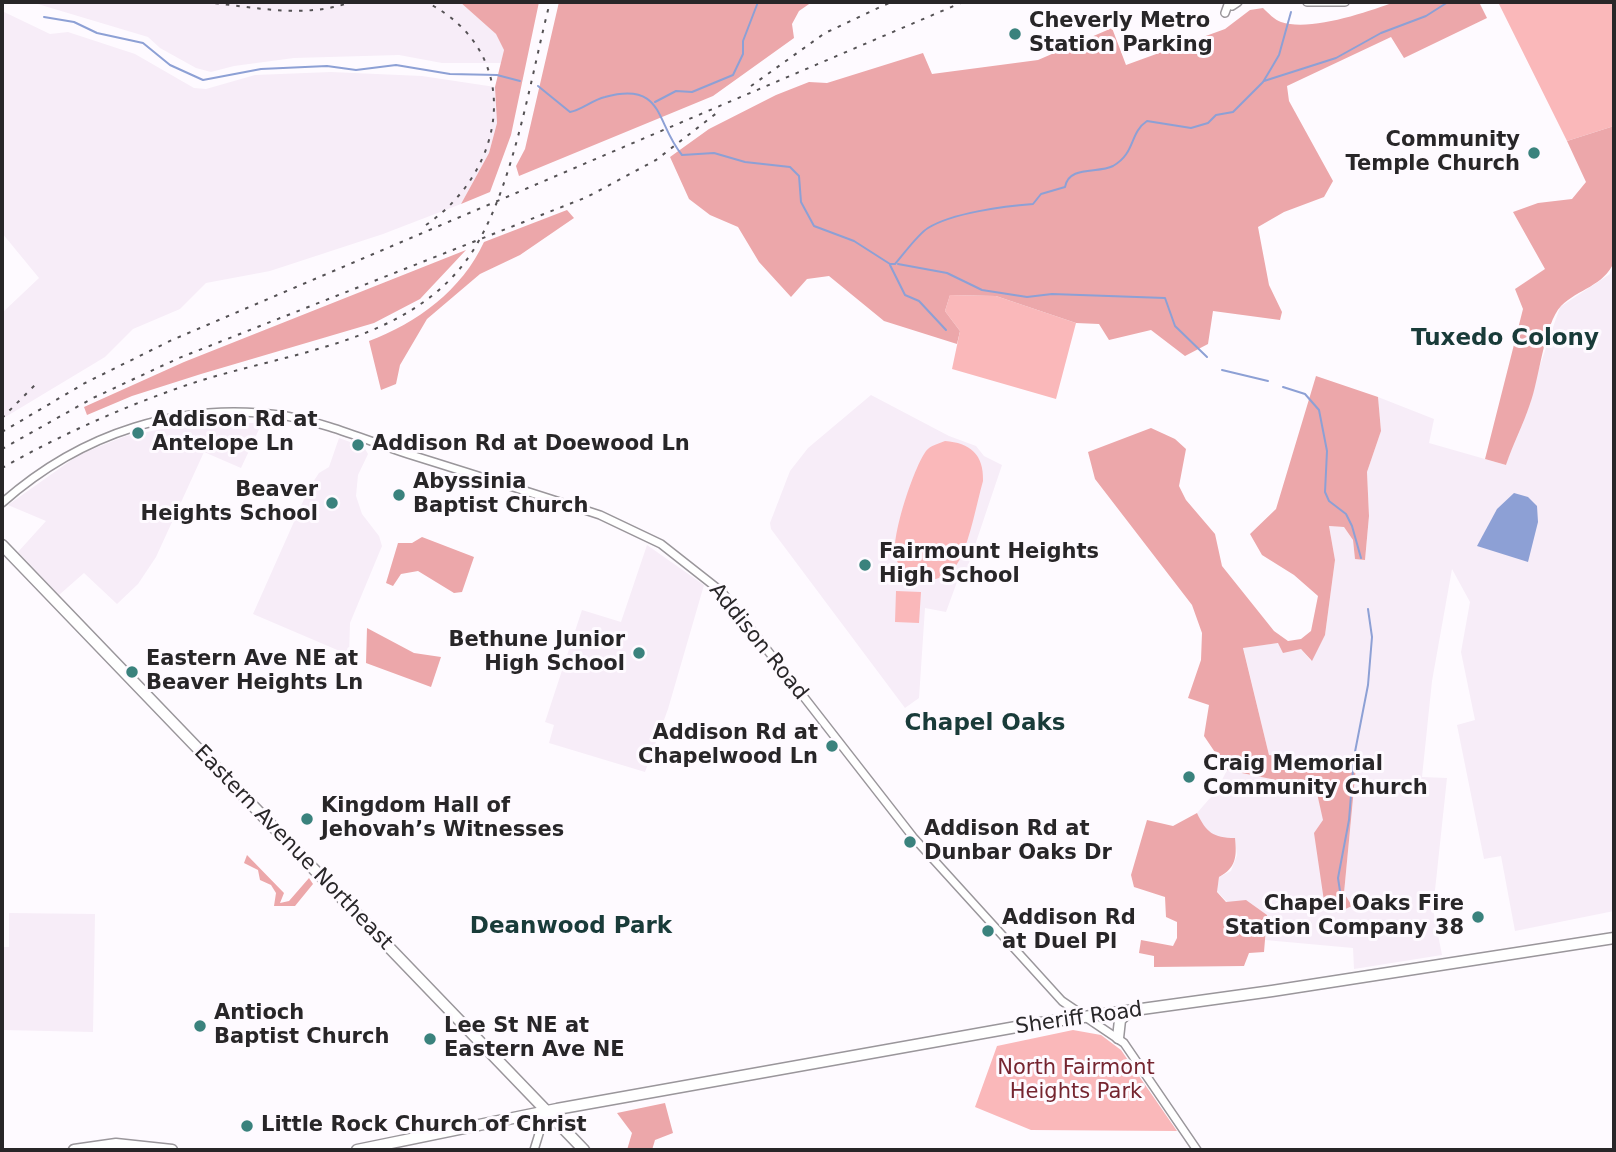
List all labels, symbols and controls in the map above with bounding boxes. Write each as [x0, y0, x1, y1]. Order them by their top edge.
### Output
place label: Cheverly Metro Station Parking [1029, 9, 1213, 59]
marker: Cheverly Metro Station Parking [1007, 26, 1023, 42]
place label: Community Temple Church [1345, 128, 1520, 178]
marker: Community Temple Church [1526, 145, 1542, 161]
district label: Tuxedo Colony [1411, 325, 1599, 353]
place label: Addison Rd at Antelope Ln [152, 408, 317, 458]
marker: Addison Rd at Antelope Ln [130, 425, 146, 441]
place label: Addison Rd at Doewood Ln [372, 432, 690, 458]
marker: Addison Rd at Doewood Ln [350, 437, 366, 453]
place label: Abyssinia Baptist Church [413, 470, 588, 520]
place label: Beaver Heights School [141, 478, 318, 528]
marker: Abyssinia Baptist Church [391, 487, 407, 503]
marker: Beaver Heights School [324, 495, 340, 511]
place label: Fairmount Heights High School [879, 540, 1099, 590]
marker: Fairmount Heights High School [857, 557, 873, 573]
street label: Addison Road [703, 579, 813, 705]
place label: Bethune Junior High School [449, 628, 625, 678]
marker: Bethune Junior High School [631, 645, 647, 661]
place label: Eastern Ave NE at Beaver Heights Ln [146, 647, 363, 697]
marker: Eastern Ave NE at Beaver Heights Ln [124, 664, 140, 680]
district label: Chapel Oaks [905, 710, 1065, 738]
place label: Addison Rd at Chapelwood Ln [638, 721, 818, 771]
marker: Addison Rd at Chapelwood Ln [824, 738, 840, 754]
street label: Eastern Avenue Northeast [188, 740, 398, 956]
place label: Craig Memorial Community Church [1203, 752, 1428, 802]
marker: Craig Memorial Community Church [1181, 769, 1197, 785]
place label: Kingdom Hall of Jehovah’s Witnesses [321, 794, 564, 844]
marker: Kingdom Hall of Jehovah’s Witnesses [299, 811, 315, 827]
place label: Addison Rd at Dunbar Oaks Dr [924, 817, 1112, 867]
marker: Addison Rd at Dunbar Oaks Dr [902, 834, 918, 850]
place label: Chapel Oaks Fire Station Company 38 [1225, 892, 1464, 942]
place label: Addison Rd at Duel Pl [1002, 906, 1136, 956]
marker: Chapel Oaks Fire Station Company 38 [1470, 909, 1486, 925]
district label: Deanwood Park [470, 913, 672, 941]
marker: Addison Rd at Duel Pl [980, 923, 996, 939]
street label: Sheriff Road [1014, 998, 1144, 1040]
place label: Antioch Baptist Church [214, 1001, 389, 1051]
place label: Lee St NE at Eastern Ave NE [444, 1014, 625, 1064]
marker: Antioch Baptist Church [192, 1018, 208, 1034]
marker: Lee St NE at Eastern Ave NE [422, 1031, 438, 1047]
park label: North Fairmont Heights Park [997, 1056, 1155, 1106]
place label: Little Rock Church of Christ [261, 1113, 586, 1139]
marker: Little Rock Church of Christ [239, 1118, 255, 1134]

